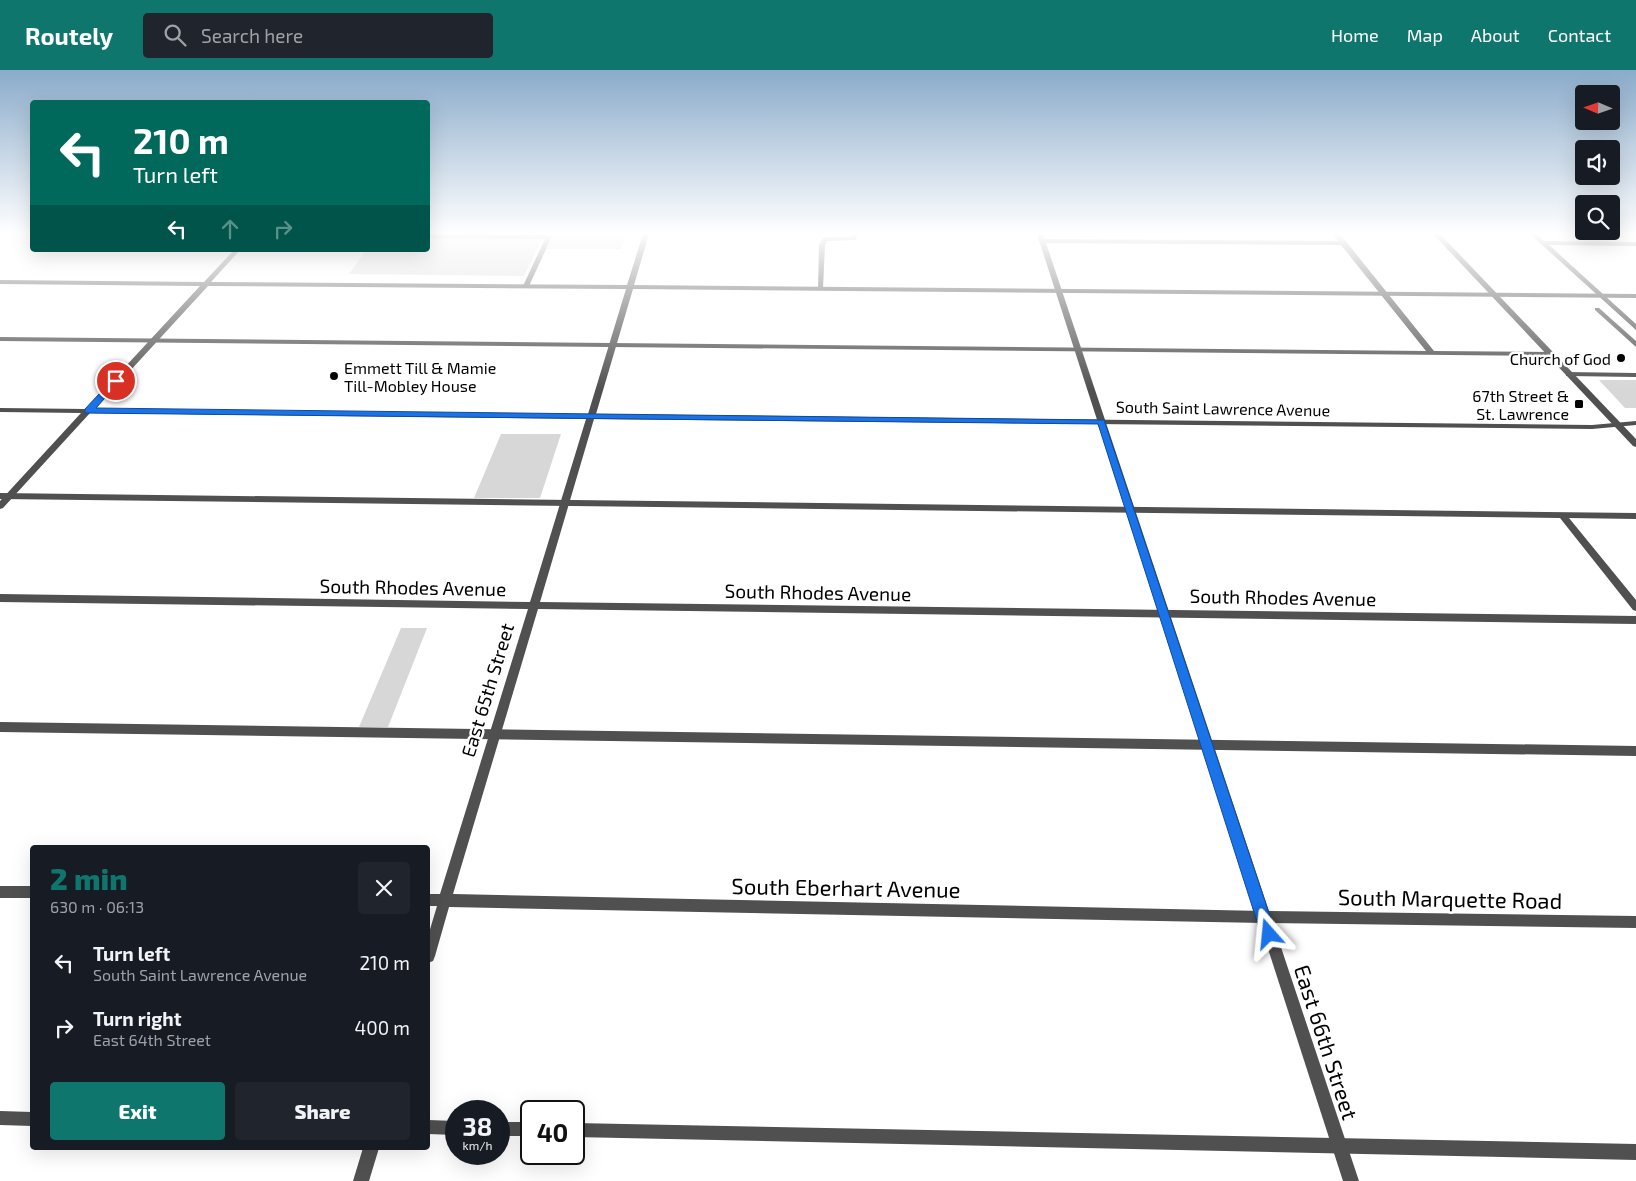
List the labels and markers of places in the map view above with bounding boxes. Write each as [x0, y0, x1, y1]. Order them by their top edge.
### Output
place label: Church of God [1510, 349, 1611, 368]
marker: Church of God [1615, 352, 1627, 364]
place label: Emmett Till & Mamie Till-Mobley House [344, 358, 496, 395]
pin [95, 360, 137, 402]
marker: Emmett Till & Mamie Till-Mobley House [328, 370, 340, 382]
place label: 67th Street & St. Lawrence [1472, 386, 1569, 423]
marker: 67th Street & St. Lawrence [1573, 398, 1585, 410]

